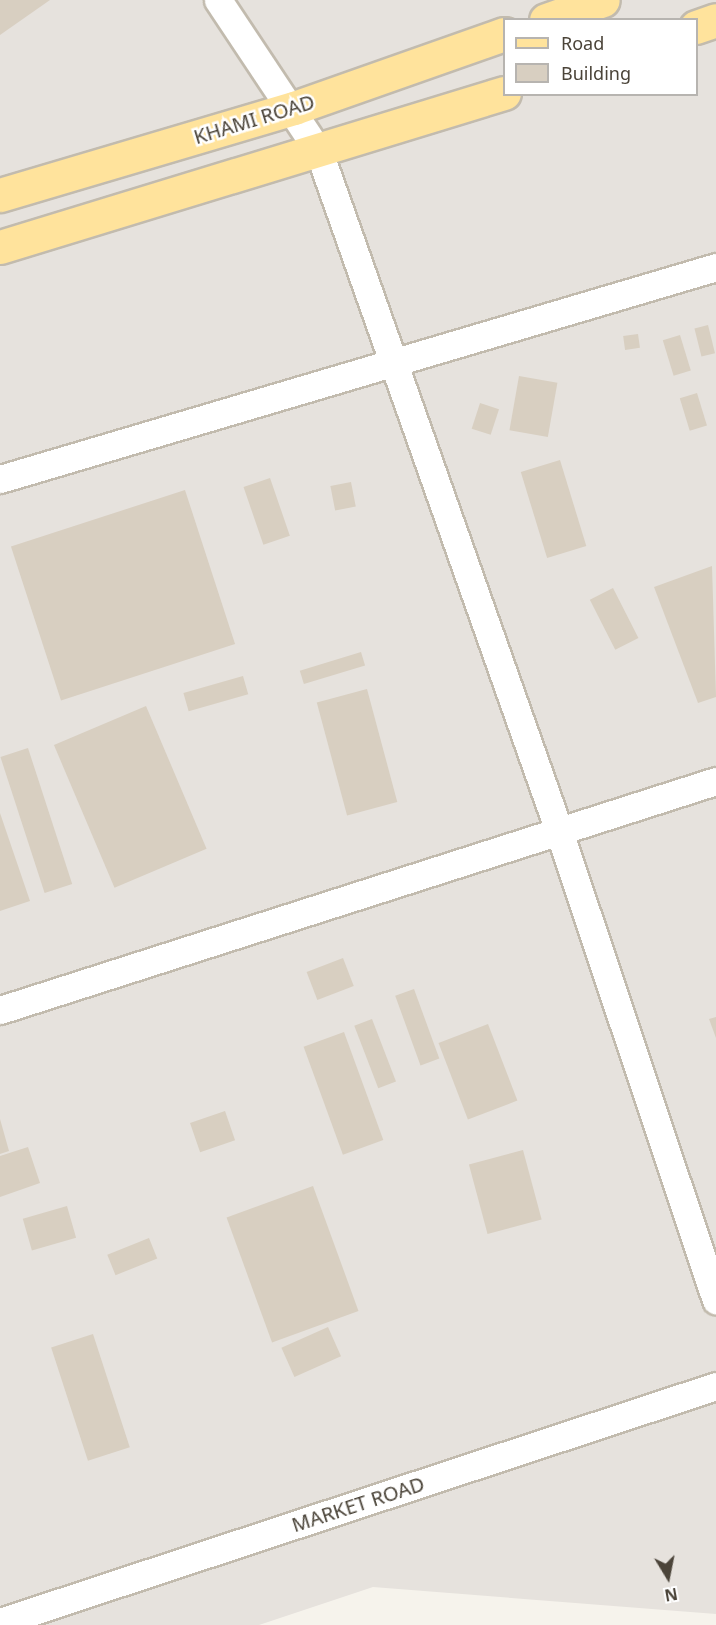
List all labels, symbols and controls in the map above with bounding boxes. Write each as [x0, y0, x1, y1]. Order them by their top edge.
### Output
legend [503, 18, 698, 96]
text: Road [561, 31, 604, 55]
text: Building [561, 61, 631, 85]
street label: KHAMI ROAD [191, 89, 317, 149]
street label: MARKET ROAD [289, 1471, 427, 1537]
north arrow [638, 1547, 698, 1607]
text: N [663, 1583, 679, 1607]

